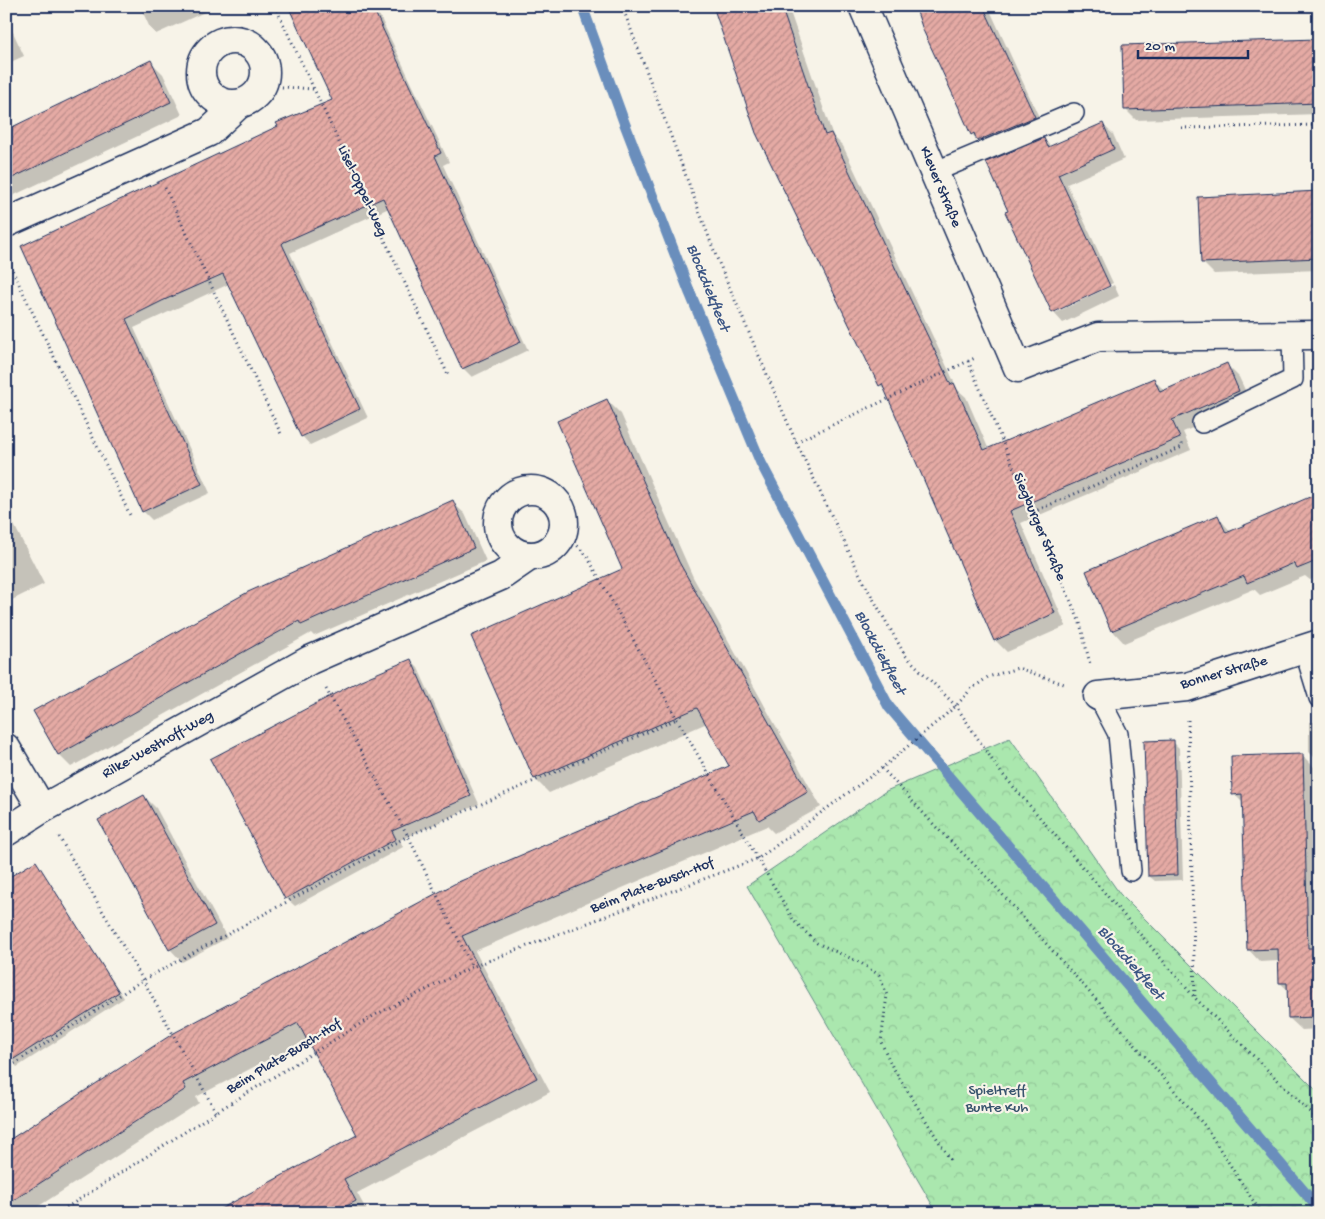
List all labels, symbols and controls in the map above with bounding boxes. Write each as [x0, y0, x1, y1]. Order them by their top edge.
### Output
scale bar [1138, 28, 1248, 60]
text: 20 m [1145, 38, 1175, 56]
street label: Lisel-Oppel-Weg [333, 143, 391, 239]
street label: Klever Straße [915, 144, 965, 230]
water label: Blockdiekfleet [681, 242, 734, 337]
street label: Siegburger Straße [1008, 470, 1070, 584]
water label: Blockdiekfleet [849, 608, 910, 700]
street label: Bonner Straße [1177, 652, 1270, 694]
street label: Rilke-Westhoff-Weg [99, 707, 217, 783]
street label: Beim Plate-Busch-Hof [587, 854, 717, 918]
water label: Blockdiekfleet [1093, 923, 1169, 1007]
street label: Beim Plate-Busch-Hof [223, 1015, 346, 1099]
park label: Spieltreff Bunte Kuh [965, 1082, 1028, 1117]

